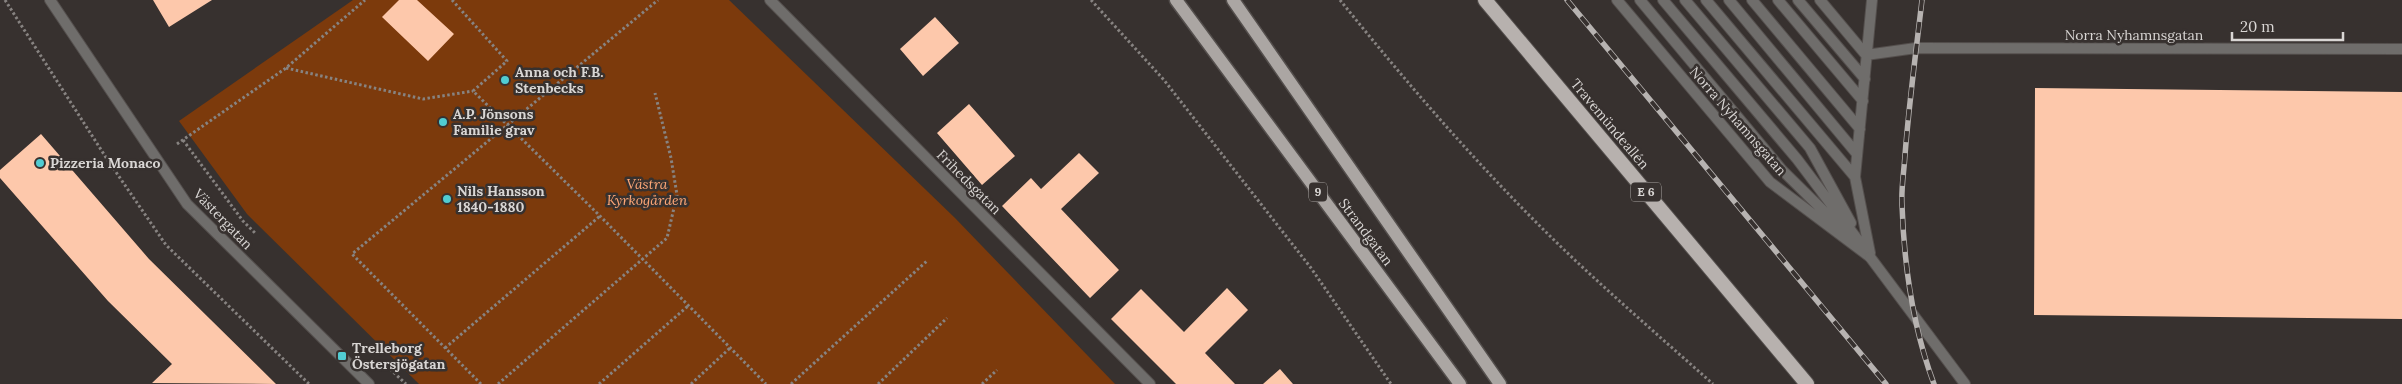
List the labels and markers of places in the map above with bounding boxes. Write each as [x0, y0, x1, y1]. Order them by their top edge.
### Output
place label: Anna och F.B. Stenbecks [515, 63, 604, 97]
marker: Anna och F.B. Stenbecks [499, 74, 511, 86]
place label: A.P. Jönsons Familie grav [453, 105, 535, 139]
marker: A.P. Jönsons Familie grav [437, 116, 449, 128]
place label: Pizzeria Monaco [50, 154, 160, 172]
marker: Pizzeria Monaco [34, 157, 46, 169]
place label: Nils Hansson 1840-1880 [457, 182, 545, 216]
marker: Nils Hansson 1840-1880 [441, 193, 453, 205]
place label: Trelleborg Östersjögatan [352, 339, 446, 373]
marker: Trelleborg Östersjögatan [336, 350, 348, 362]

